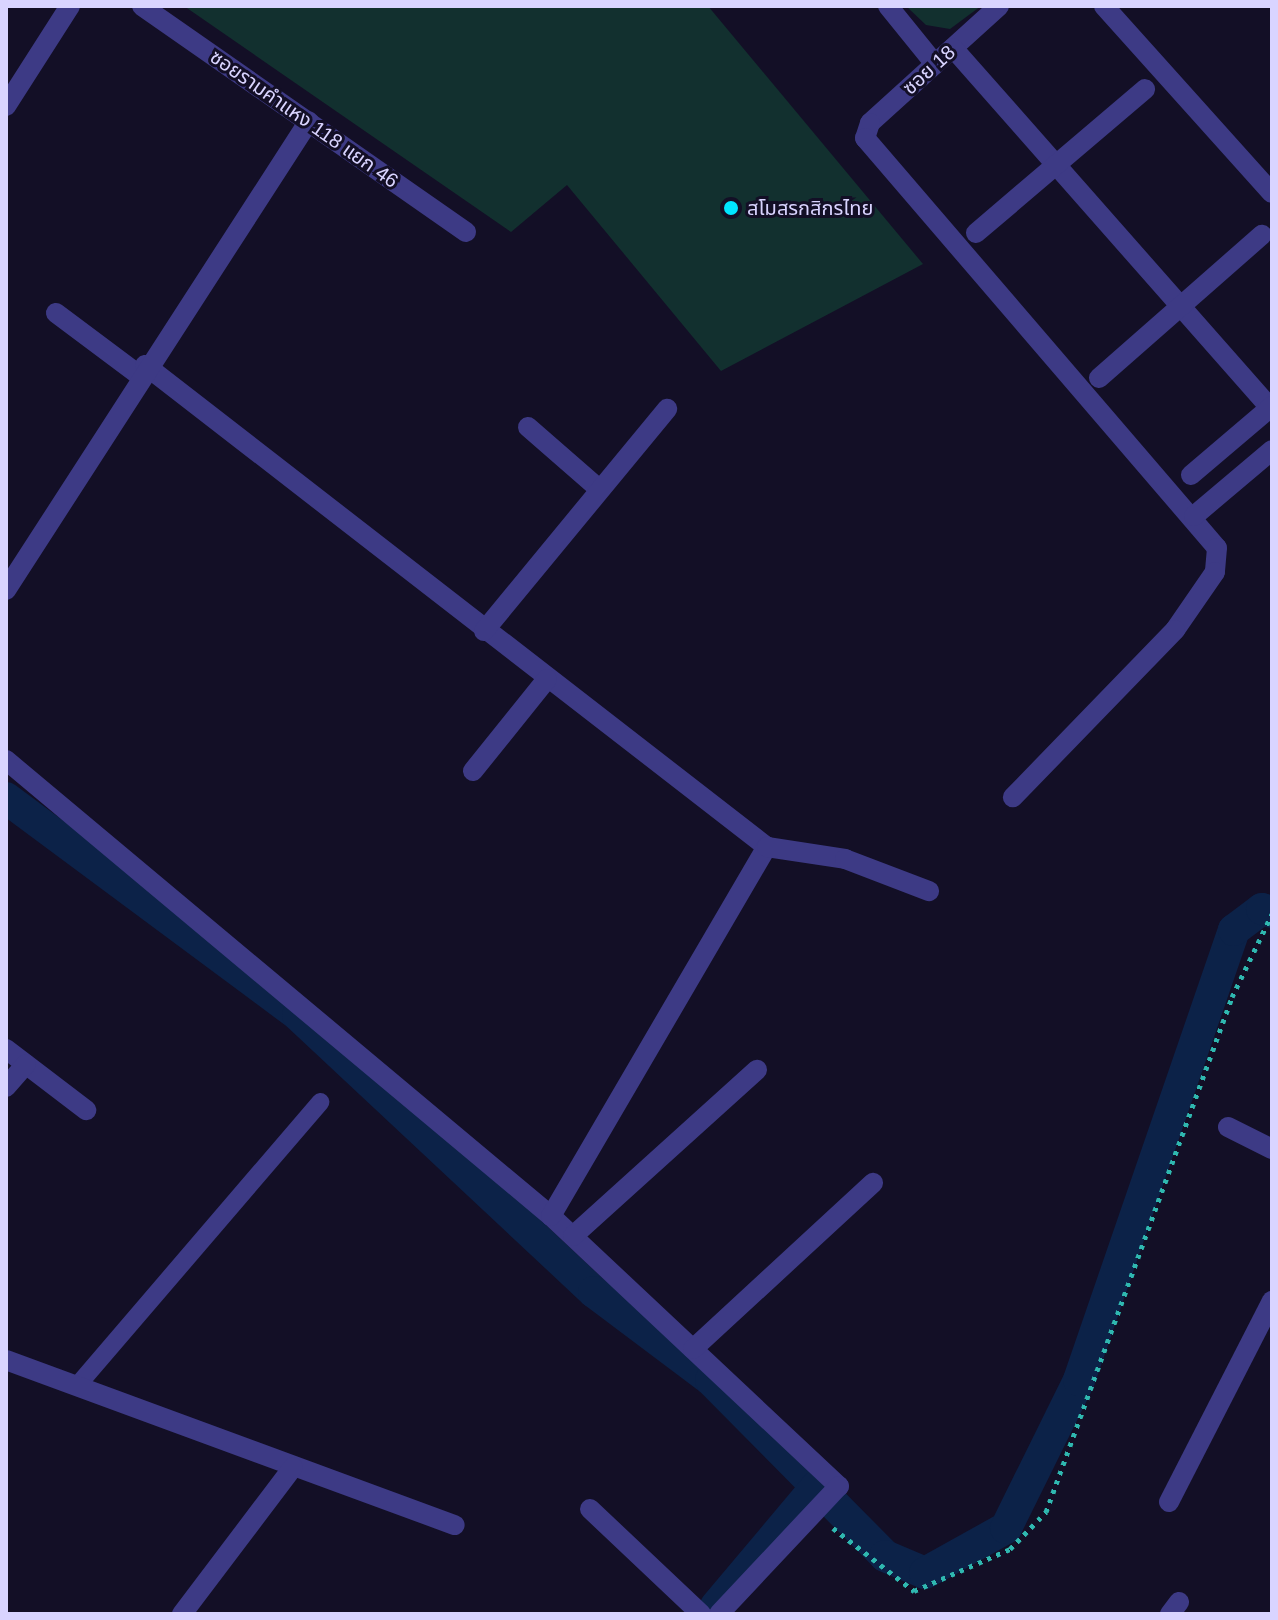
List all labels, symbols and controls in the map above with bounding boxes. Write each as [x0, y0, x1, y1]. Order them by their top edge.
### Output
street label: ซอย 18 [898, 40, 960, 100]
street label: ซอยรามคำแหง 118 แยก 46 [205, 45, 403, 193]
place label: สโมสรกสิกรไทย [747, 196, 873, 220]
marker: สโมสรกสิกรไทย [722, 199, 740, 217]

